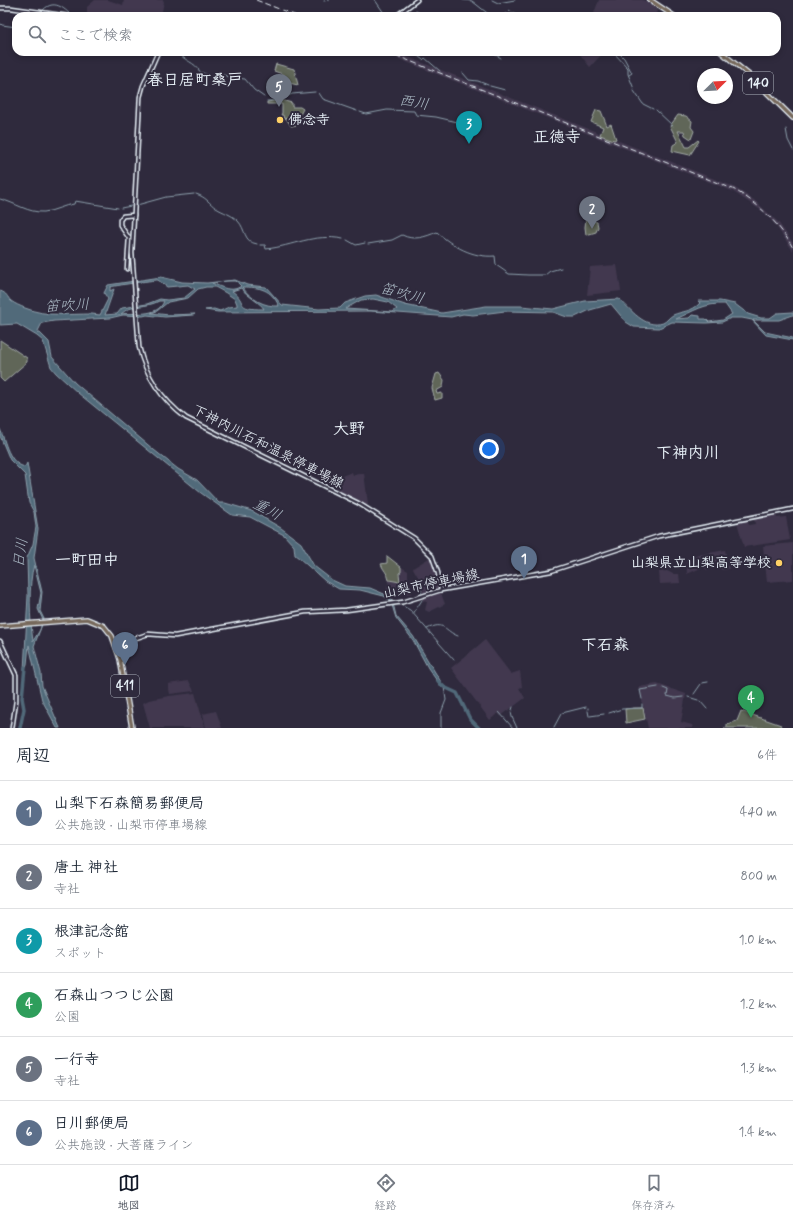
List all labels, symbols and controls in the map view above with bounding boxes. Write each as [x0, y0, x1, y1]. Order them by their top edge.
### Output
search box [12, 12, 781, 56]
icon: search [26, 23, 48, 45]
text: ここで検索 [58, 26, 133, 46]
north arrow [697, 68, 733, 104]
district label: 春日居町桑戸 [147, 70, 243, 91]
road number: 140 [743, 72, 773, 94]
pin: 5 [266, 74, 292, 107]
water label: 西川 [398, 91, 430, 115]
place label: 佛念寺 [288, 111, 330, 129]
pin: 3 [456, 111, 482, 144]
marker: 佛念寺 [275, 115, 285, 125]
district label: 正徳寺 [533, 127, 581, 148]
pin: 2 [579, 196, 605, 229]
water label: 笛吹川 [378, 279, 426, 309]
water label: 笛吹川 [44, 295, 90, 317]
street label: 下神内川石和温泉停車場線 [189, 401, 347, 493]
district label: 大野 [333, 419, 365, 440]
your location [479, 439, 499, 459]
district label: 下神内川 [656, 443, 720, 464]
water label: 重川 [249, 494, 285, 526]
water label: 日川 [9, 537, 33, 569]
pin: 1 [511, 546, 537, 579]
district label: 一町田中 [55, 550, 119, 571]
place label: 山梨県立山梨高等学校 [631, 554, 771, 572]
marker: 山梨県立山梨高等学校 [774, 558, 784, 568]
street label: 山梨市停車場線 [381, 565, 481, 603]
pin: 6 [112, 632, 138, 665]
district label: 下石森 [581, 635, 629, 656]
road number: 411 [111, 675, 139, 697]
pin: 4 [738, 685, 764, 718]
text: 周辺 [16, 745, 50, 767]
text: 6件 [757, 747, 777, 764]
text: 山梨下石森簡易郵便局 [54, 794, 204, 814]
text: 1 [26, 804, 32, 821]
text: 440 m [740, 804, 777, 821]
text: 公共施設 · 山梨市停車場線 [54, 817, 207, 834]
text: 唐土 神社 [54, 858, 118, 878]
text: 2 [26, 868, 32, 885]
text: 800 m [741, 868, 777, 885]
text: 寺社 [54, 881, 80, 898]
text: 根津記念館 [54, 922, 129, 942]
text: 3 [26, 932, 32, 949]
text: 1.0 km [739, 932, 777, 949]
text: スポット [54, 945, 106, 962]
text: 石森山つつじ公園 [54, 986, 174, 1006]
text: 4 [25, 996, 33, 1013]
text: 1.2 km [740, 996, 777, 1013]
text: 公園 [54, 1009, 80, 1026]
text: 一行寺 [54, 1050, 99, 1070]
text: 5 [25, 1060, 33, 1077]
text: 1.3 km [740, 1060, 777, 1077]
text: 寺社 [54, 1073, 80, 1090]
text: 日川郵便局 [54, 1114, 129, 1134]
text: 6 [26, 1124, 32, 1141]
text: 1.4 km [738, 1124, 777, 1141]
text: 公共施設 · 大菩薩ライン [54, 1137, 193, 1154]
tab: 地図 [118, 1172, 140, 1213]
tab: 経路 [375, 1172, 397, 1213]
tab: 保存済み [632, 1172, 676, 1213]

